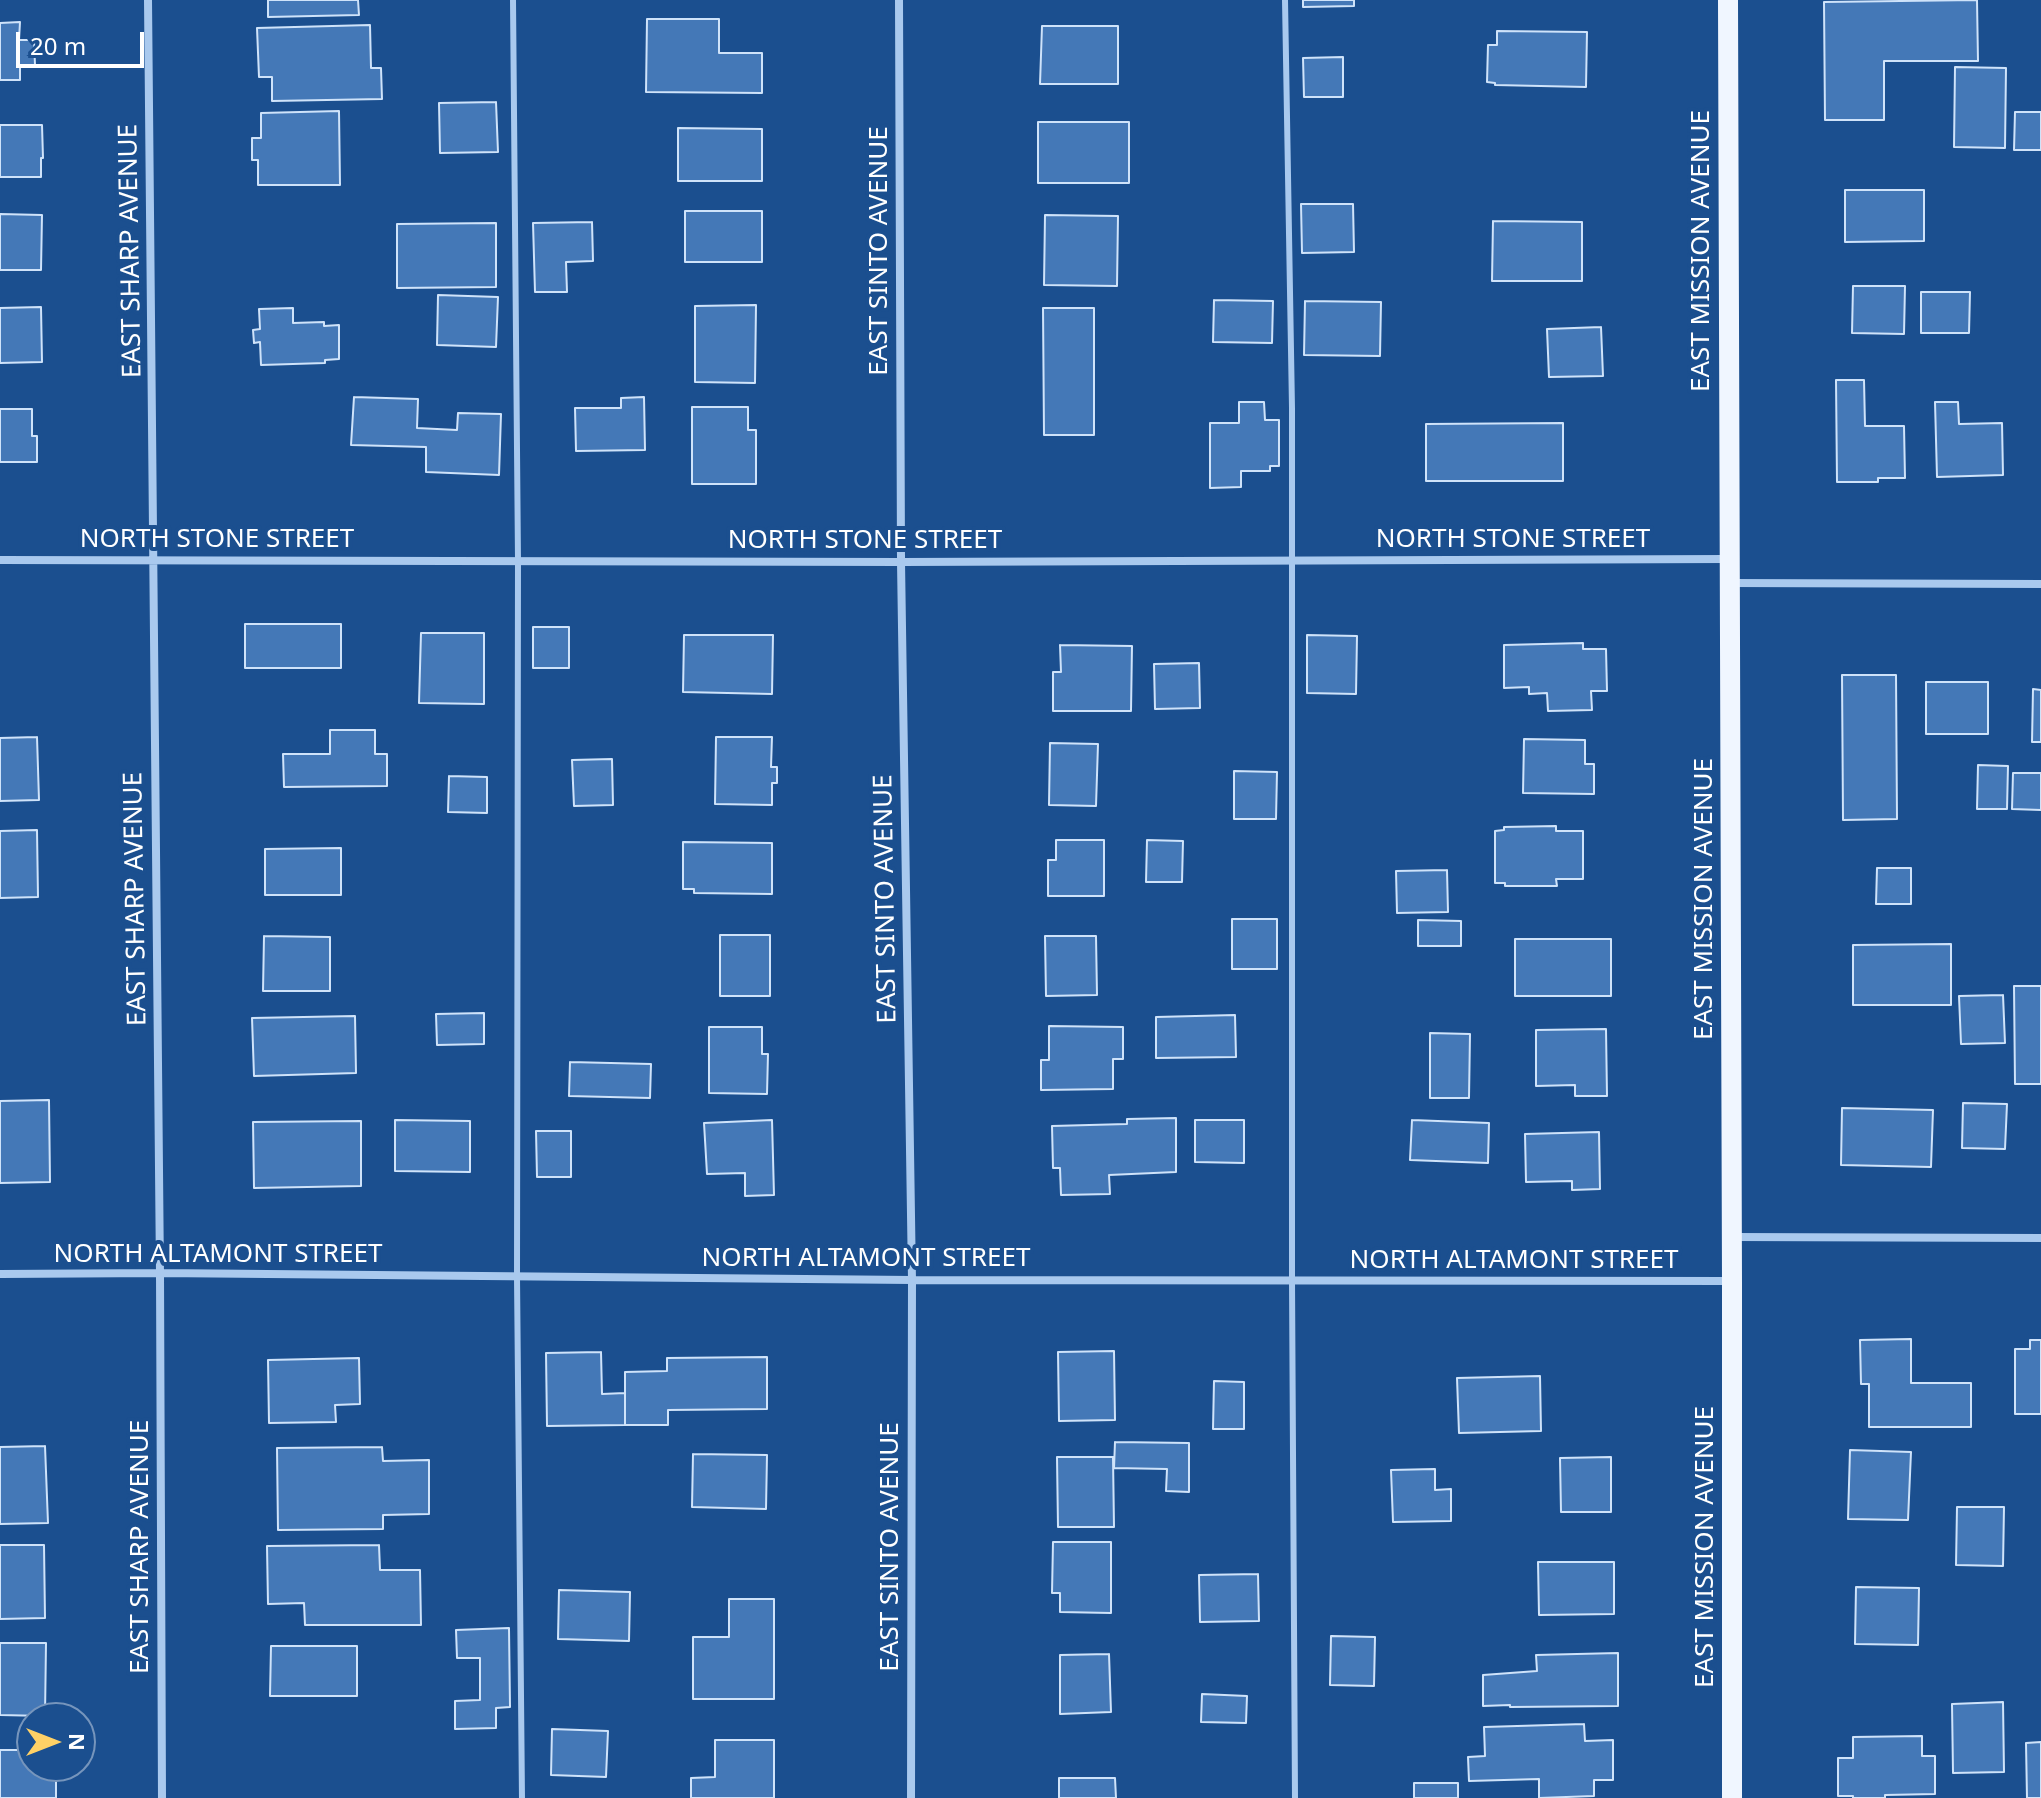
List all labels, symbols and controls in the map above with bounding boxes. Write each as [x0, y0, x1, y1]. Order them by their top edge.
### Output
scale bar [20, 16, 148, 66]
text: 20 m [30, 29, 86, 62]
street label: EAST MISSION AVENUE [1686, 110, 1718, 392]
street label: EAST SHARP AVENUE [113, 124, 149, 378]
street label: EAST SINTO AVENUE [864, 126, 896, 376]
street label: NORTH STONE STREET [80, 524, 354, 556]
street label: NORTH STONE STREET [1376, 524, 1650, 556]
street label: NORTH STONE STREET [728, 525, 1002, 557]
street label: EAST MISSION AVENUE [1689, 758, 1721, 1040]
street label: EAST SHARP AVENUE [118, 772, 154, 1026]
street label: EAST SINTO AVENUE [868, 774, 904, 1024]
street label: NORTH ALTAMONT STREET [54, 1239, 382, 1271]
street label: NORTH ALTAMONT STREET [702, 1243, 1030, 1275]
street label: NORTH ALTAMONT STREET [1350, 1245, 1678, 1277]
street label: EAST MISSION AVENUE [1690, 1406, 1722, 1688]
street label: EAST SHARP AVENUE [125, 1420, 157, 1674]
street label: EAST SINTO AVENUE [875, 1422, 907, 1672]
north arrow [16, 1702, 96, 1782]
text: N [63, 1733, 93, 1751]

